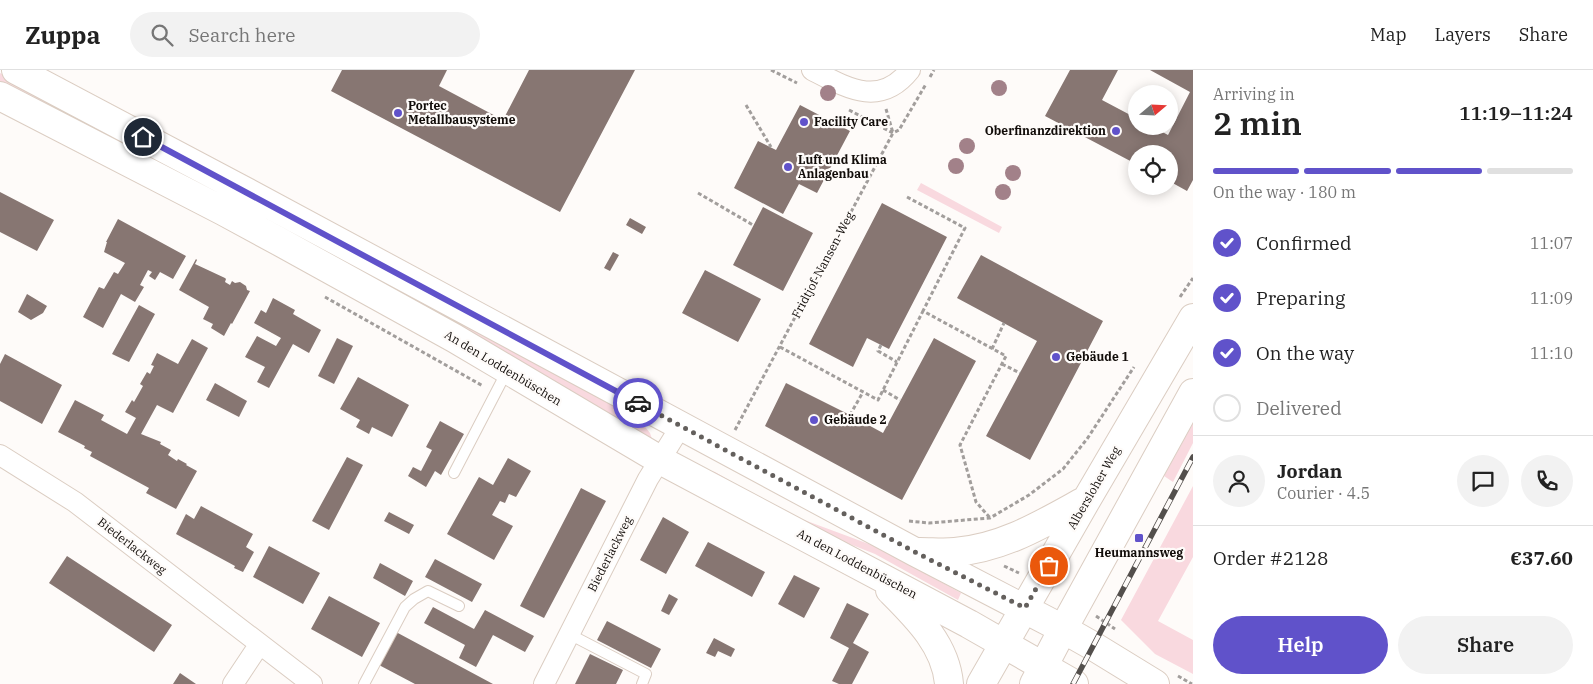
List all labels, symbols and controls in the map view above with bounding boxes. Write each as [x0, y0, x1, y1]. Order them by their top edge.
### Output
search box [130, 12, 480, 57]
text: Zuppa [25, 19, 100, 51]
icon: search [148, 21, 176, 49]
text: Search here [188, 23, 295, 47]
text: Map [1370, 23, 1407, 46]
text: Layers [1435, 23, 1491, 46]
text: Share [1519, 23, 1568, 46]
text: Arriving in [1213, 84, 1295, 104]
north arrow [1128, 85, 1178, 135]
map controls [1128, 85, 1178, 195]
place label: Portec Metallbausysteme [408, 98, 516, 127]
text: 11:19–11:24 [1459, 101, 1573, 125]
text: 2 min [1213, 102, 1302, 144]
marker: Portec Metallbausysteme [392, 107, 404, 119]
place label: Facility Care [814, 114, 888, 129]
pin [122, 116, 164, 158]
marker: Facility Care [798, 116, 810, 128]
icon: home [129, 123, 157, 151]
place label: Oberfinanzdirektion [985, 123, 1106, 138]
marker: Oberfinanzdirektion [1110, 125, 1122, 137]
button: locate [1128, 145, 1178, 195]
place label: Luft und Klima Anlagenbau [798, 152, 887, 181]
marker: Luft und Klima Anlagenbau [782, 161, 794, 173]
text: On the way · 180 m [1213, 182, 1356, 202]
street label: Fridtjof-Nansen-Weg [788, 208, 857, 321]
icon: check [1213, 229, 1241, 257]
text: Confirmed [1256, 231, 1351, 255]
text: 11:07 [1530, 233, 1573, 253]
icon: check [1213, 284, 1241, 312]
text: Preparing [1256, 286, 1345, 310]
text: 11:09 [1530, 288, 1573, 308]
street label: An den Loddenbüschen [442, 327, 565, 409]
icon: check [1213, 339, 1241, 367]
text: On the way [1256, 341, 1354, 365]
text: 11:10 [1530, 343, 1573, 363]
place label: Gebäude 1 [1066, 349, 1129, 364]
marker: Gebäude 1 [1050, 351, 1062, 363]
courier [613, 378, 663, 428]
icon: car [624, 389, 652, 417]
text: Delivered [1256, 396, 1342, 420]
place label: Gebäude 2 [824, 412, 887, 427]
marker: Gebäude 2 [808, 414, 820, 426]
street label: Albersloher Weg [1064, 443, 1124, 532]
button: person [1213, 455, 1265, 507]
button: chat [1457, 455, 1509, 507]
button: phone [1521, 455, 1573, 507]
text: Jordan [1277, 459, 1342, 483]
text: Courier · 4.5 [1277, 483, 1370, 503]
street label: Biederlackweg [584, 513, 635, 594]
street label: Biederlackweg [95, 514, 170, 577]
street label: An den Loddenbüschen [795, 526, 920, 602]
marker: Heumannsweg [1133, 532, 1145, 544]
pin [1028, 545, 1070, 587]
place label: Heumannsweg [1095, 545, 1183, 560]
text: Order #2128 [1213, 546, 1328, 570]
text: €37.60 [1510, 546, 1573, 570]
icon: bag [1035, 552, 1063, 580]
button: Help [1213, 616, 1388, 674]
button: Share [1398, 616, 1573, 674]

